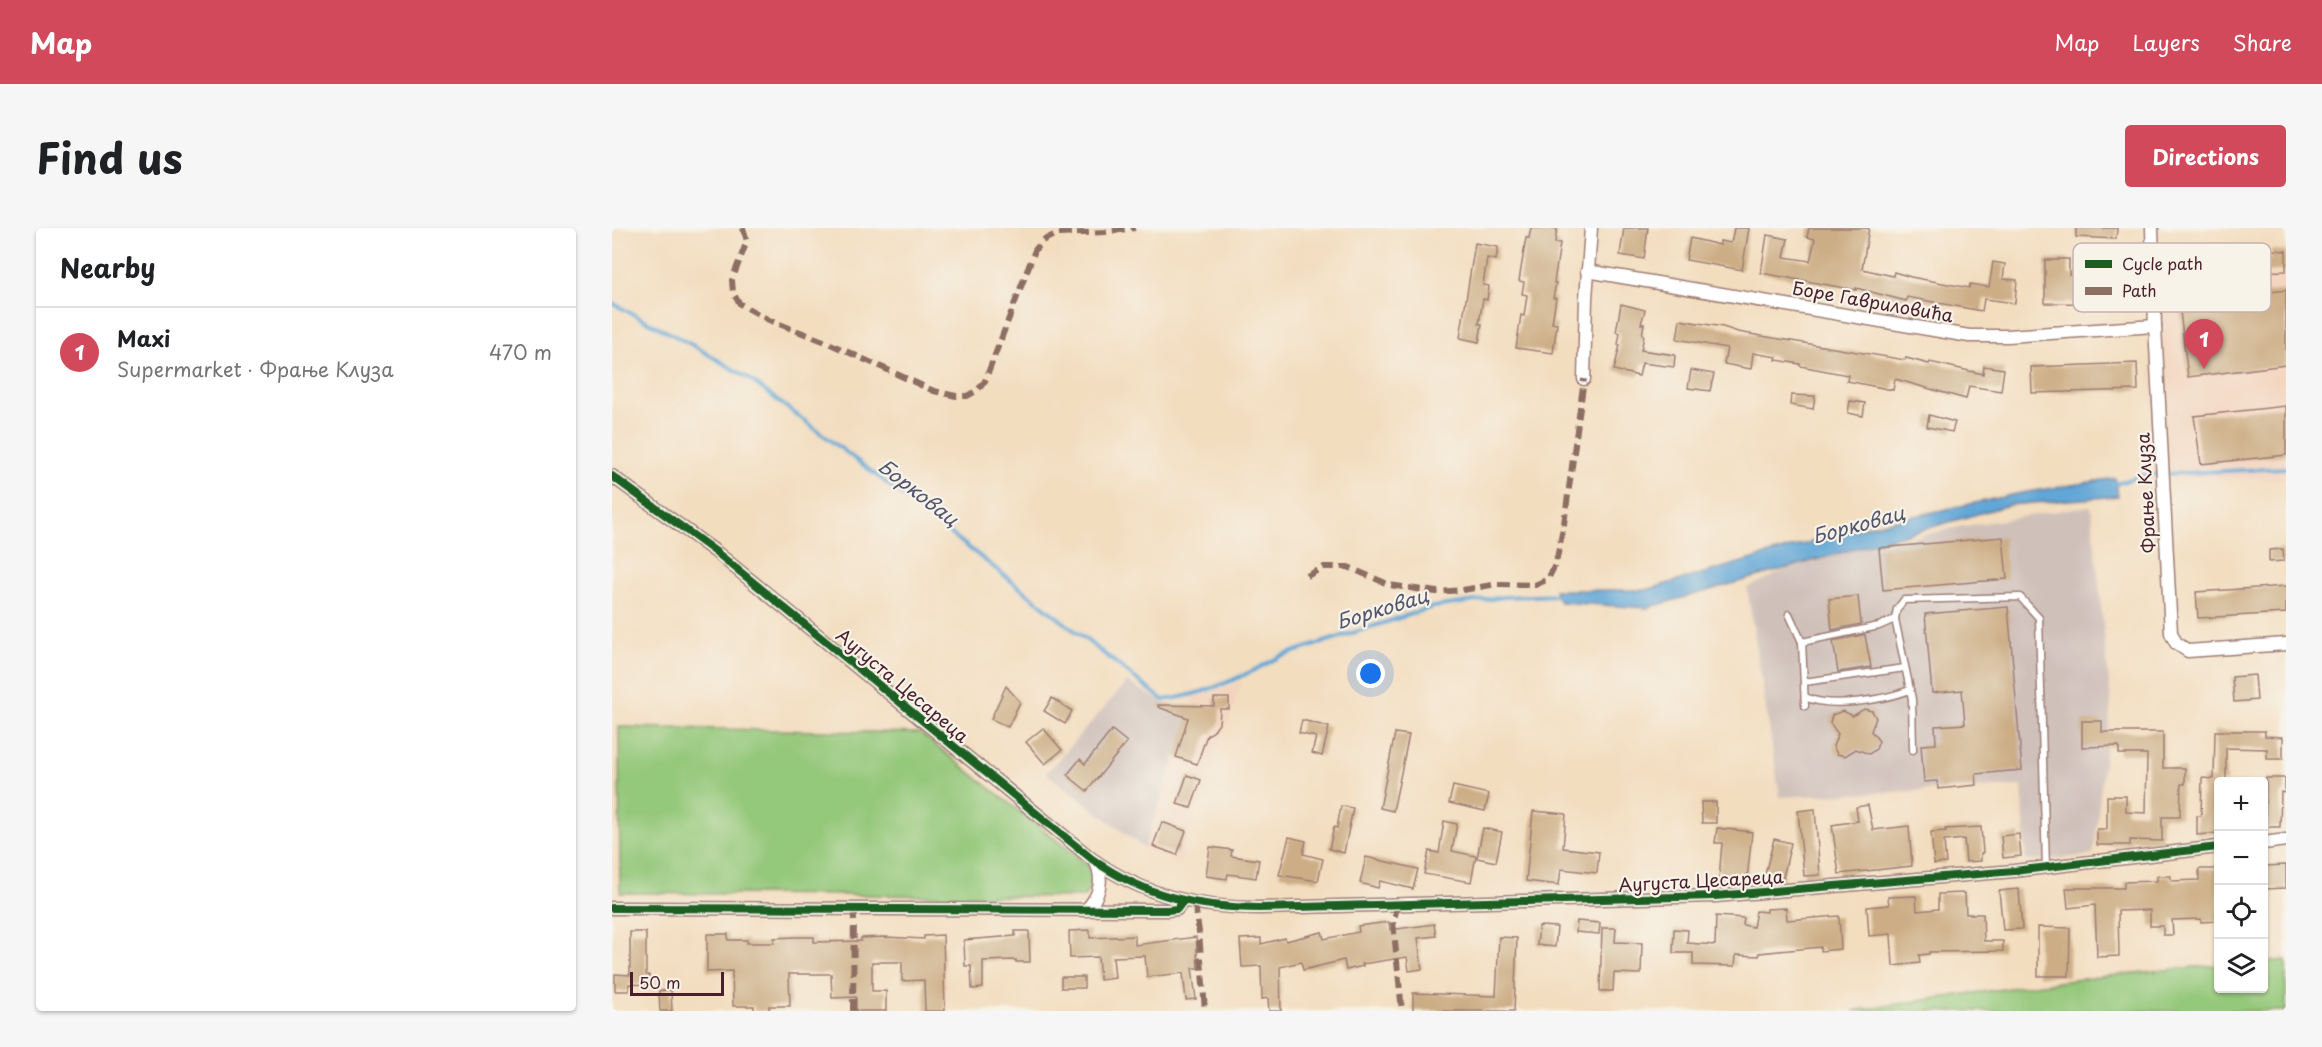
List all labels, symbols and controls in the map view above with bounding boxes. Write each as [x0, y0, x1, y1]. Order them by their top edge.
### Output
text: Map [30, 21, 92, 64]
text: Map [2055, 26, 2099, 58]
text: Layers [2132, 26, 2200, 58]
text: Share [2233, 26, 2292, 58]
text: Find us [36, 125, 183, 188]
button: Directions [2125, 125, 2286, 187]
legend [2073, 243, 2271, 312]
text: Nearby [60, 248, 155, 287]
text: Cycle path [2122, 251, 2203, 275]
street label: Боре Гавриловића [1790, 274, 1956, 329]
text: Path [2122, 278, 2157, 302]
pin: 1 [2184, 320, 2224, 369]
text: Maxi [117, 321, 170, 354]
text: 1 [75, 337, 84, 367]
text: 470 m [489, 337, 552, 367]
text: Supermarket · Фрање Клуза [117, 354, 394, 384]
street label: Фрање Клуза [2128, 431, 2162, 554]
water label: Борковац [872, 451, 966, 534]
water label: Борковац [1808, 497, 1909, 551]
water label: Борковац [1332, 580, 1433, 636]
street label: Аугуста Цесареца [831, 621, 975, 749]
your location [1356, 659, 1385, 688]
map controls [2214, 777, 2268, 993]
button: + [2214, 777, 2268, 831]
button: − [2214, 831, 2268, 885]
street label: Аугуста Цесареца [1618, 862, 1784, 898]
button: locate [2214, 885, 2268, 939]
button: layers [2214, 939, 2268, 993]
scale bar [630, 969, 724, 996]
text: 50 m [639, 970, 680, 994]

